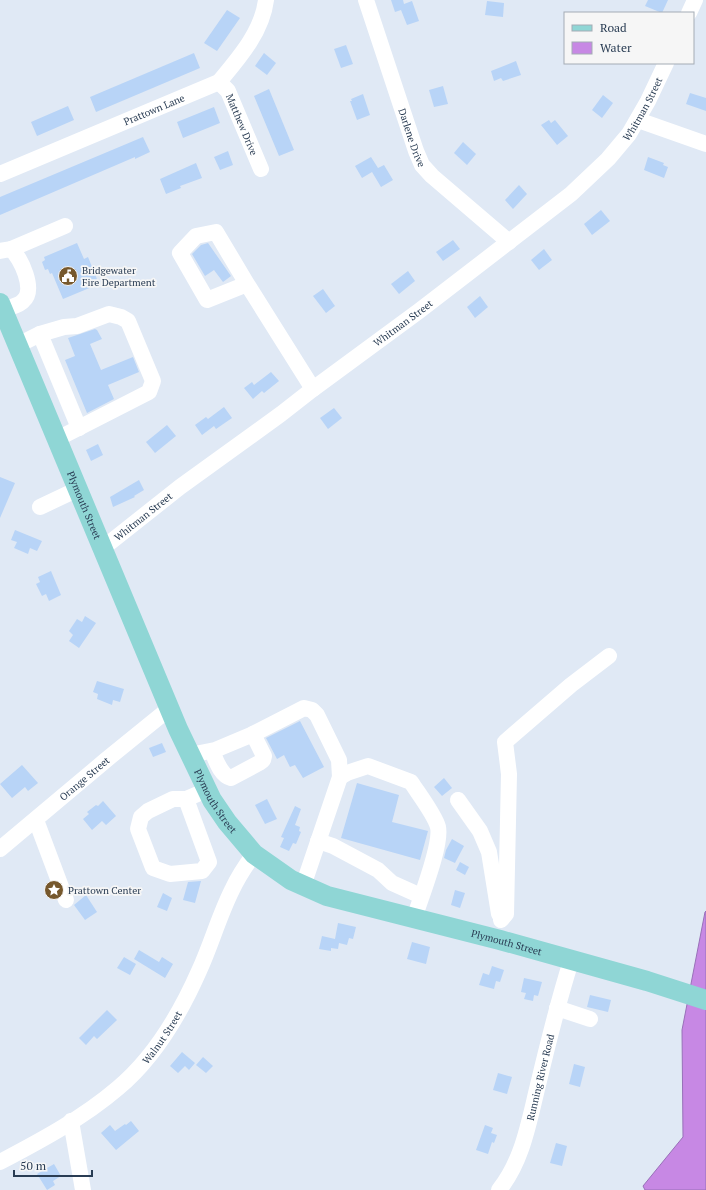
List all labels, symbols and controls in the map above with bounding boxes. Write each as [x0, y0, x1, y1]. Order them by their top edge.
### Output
legend [564, 12, 694, 64]
text: Road [600, 20, 627, 35]
text: Water [600, 40, 632, 55]
street label: Whitman Street [620, 75, 666, 144]
street label: Prattown Lane [122, 91, 187, 128]
street label: Matthew Drive [223, 92, 260, 157]
street label: Darlene Drive [395, 107, 428, 169]
place label: Bridgewater Fire Department [82, 264, 156, 289]
public building icon: Bridgewater Fire Department [57, 265, 79, 287]
street label: Whitman Street [371, 297, 436, 350]
street label: Plymouth Street [64, 469, 104, 542]
street label: Whitman Street [112, 489, 175, 544]
street label: Orange Street [57, 754, 113, 803]
street label: Plymouth Street [191, 767, 240, 836]
place icon: Prattown Center [43, 879, 65, 901]
place label: Prattown Center [68, 884, 141, 897]
street label: Plymouth Street [470, 927, 544, 958]
street label: Walnut Street [139, 1008, 185, 1067]
street label: Running River Road [524, 1032, 557, 1122]
scale bar [14, 1152, 92, 1178]
text: 50 m [20, 1158, 47, 1173]

